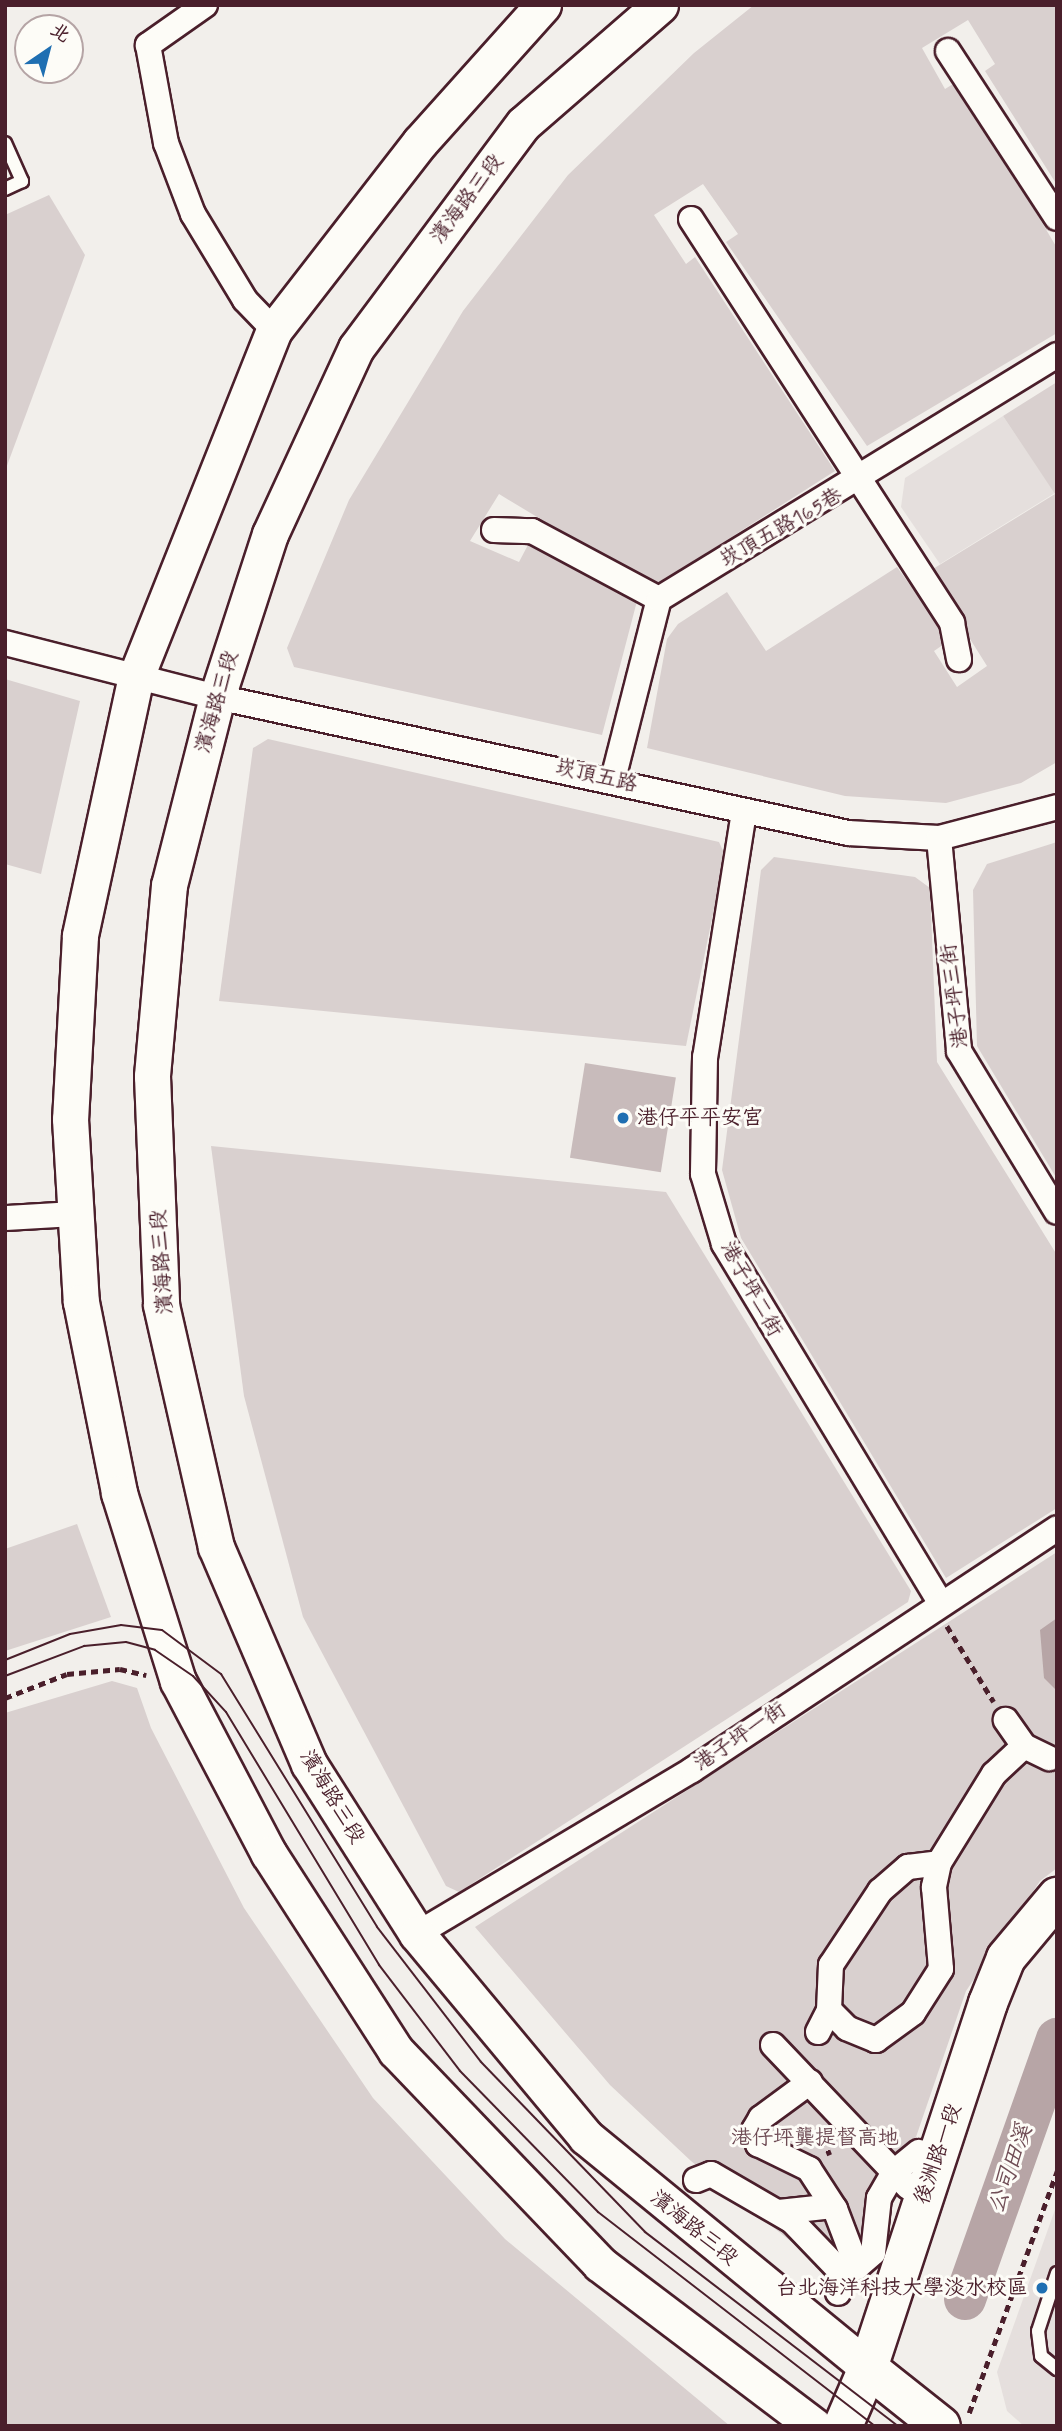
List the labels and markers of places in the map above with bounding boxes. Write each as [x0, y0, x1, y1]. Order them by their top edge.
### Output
place label: 港仔平平安宮 [637, 1105, 763, 1131]
marker: 港仔平平安宮 [615, 1110, 631, 1126]
place label: 台北海洋科技大學淡水校區 [776, 2275, 1028, 2301]
marker: 台北海洋科技大學淡水校區 [1034, 2280, 1050, 2296]

